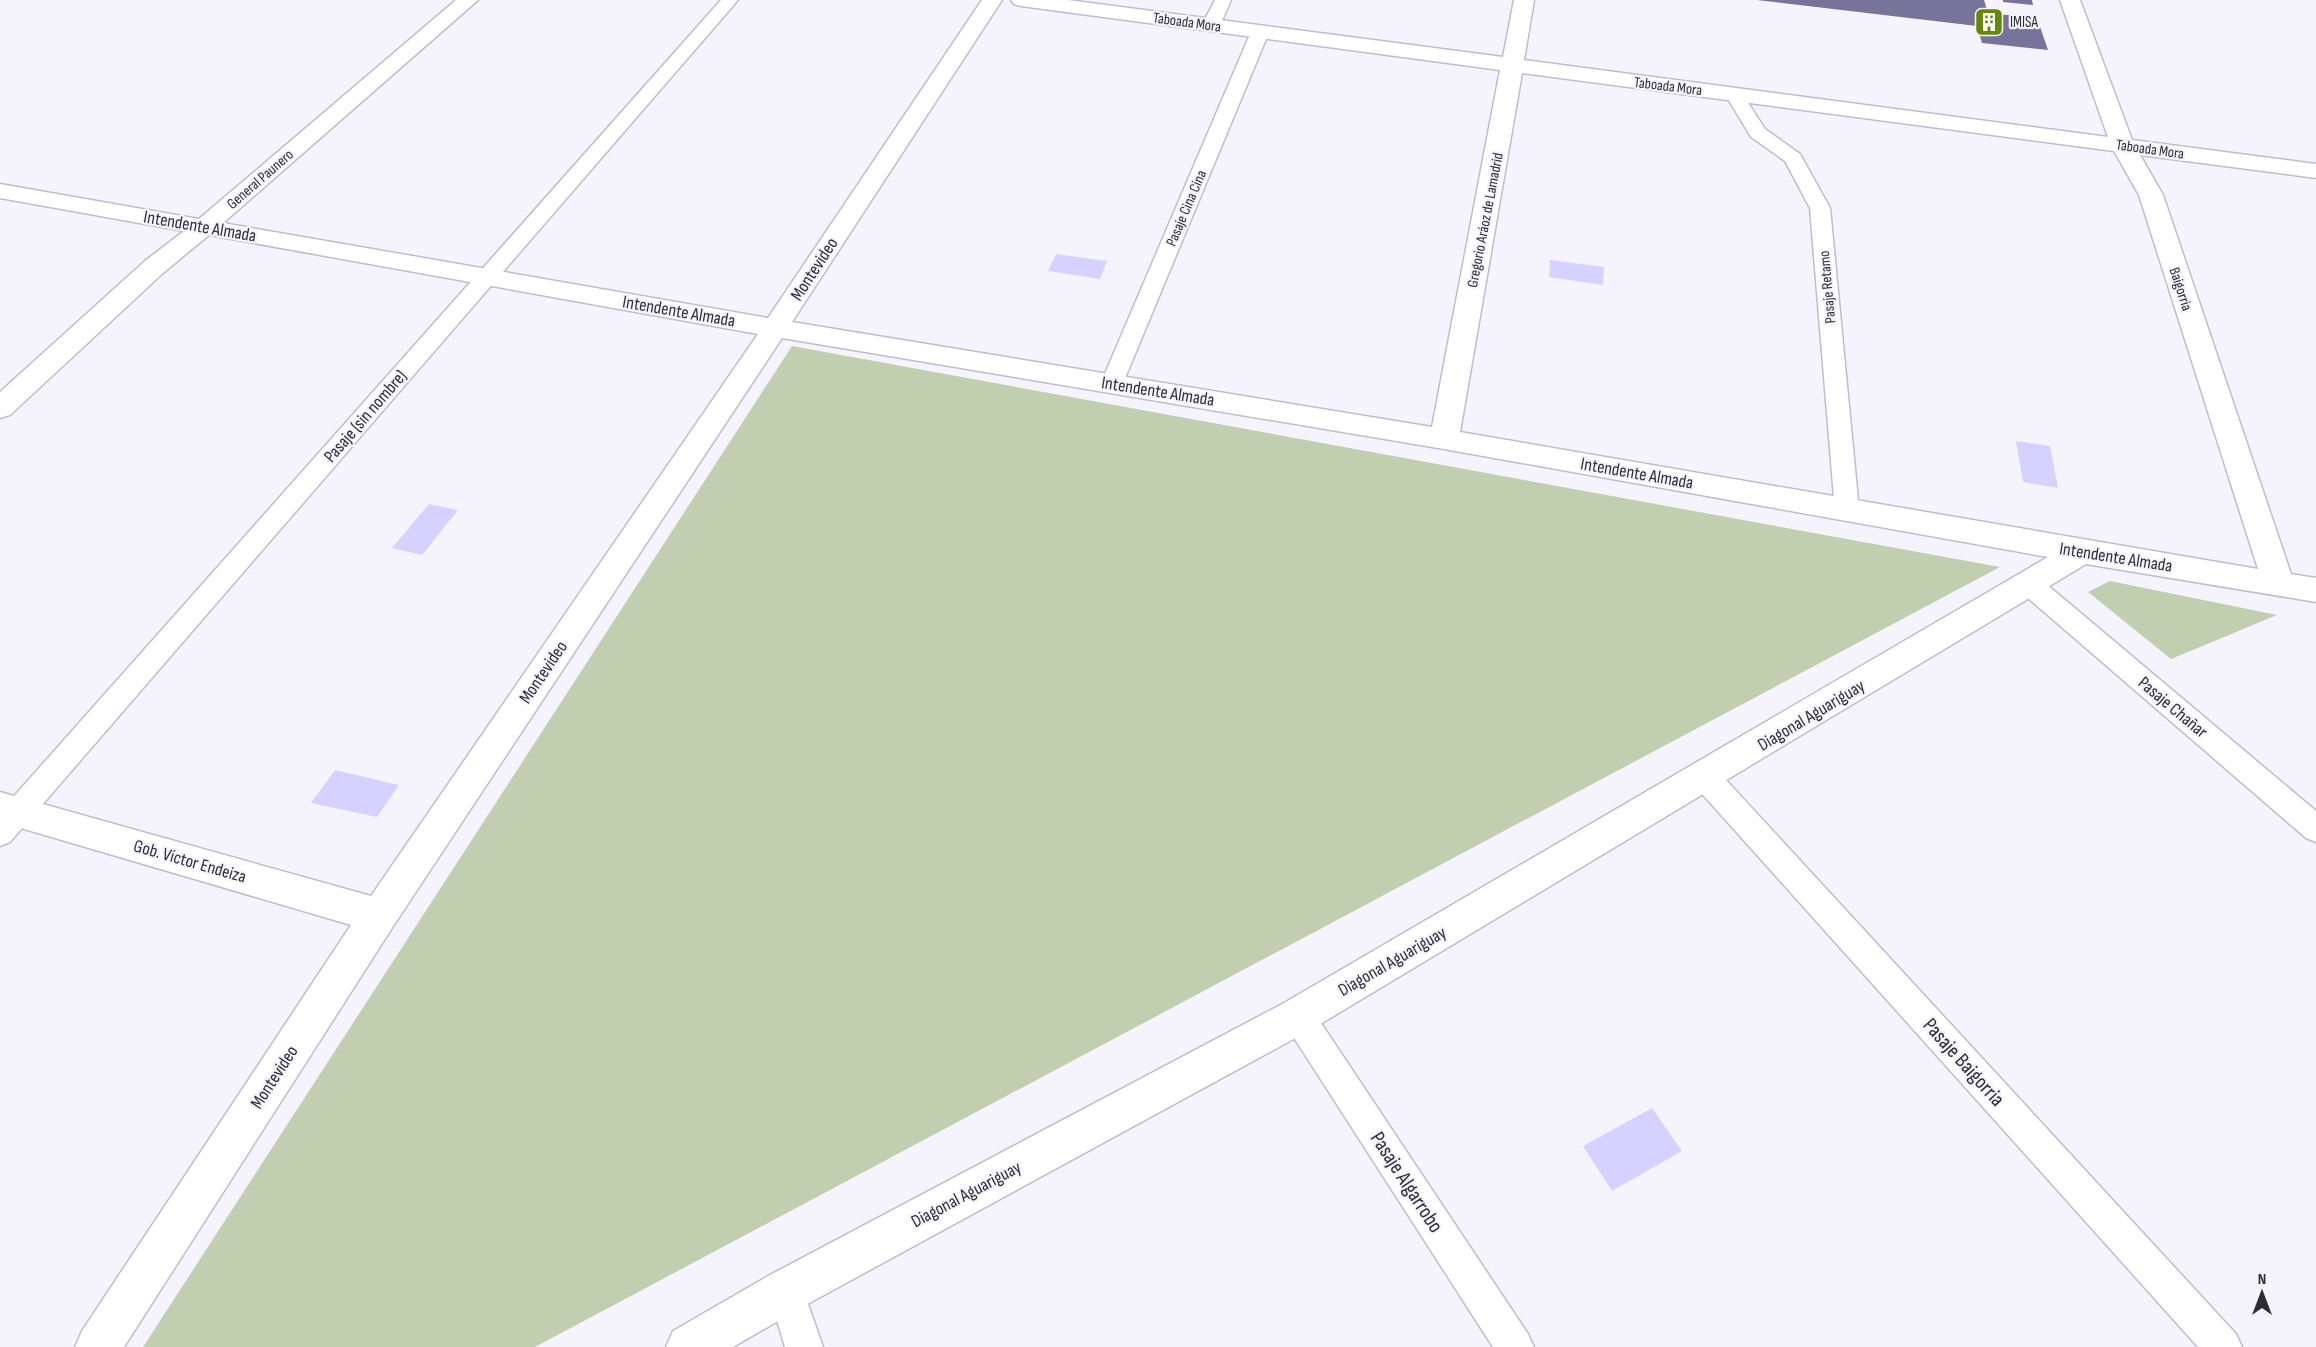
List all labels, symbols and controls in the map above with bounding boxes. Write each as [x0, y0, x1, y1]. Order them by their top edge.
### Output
building icon: IMISA [1973, 6, 2005, 38]
street label: Taboada Mora [1152, 8, 1222, 37]
place label: IMISA [2010, 13, 2038, 32]
street label: Taboada Mora [1633, 73, 1703, 100]
street label: Taboada Mora [2115, 135, 2185, 164]
street label: General Paunero [223, 145, 297, 213]
street label: Gregorio Aráoz de Lamadrid [1463, 151, 1508, 289]
street label: Pasaje Cina Cina [1162, 167, 1211, 249]
street label: Intendente Almada [142, 206, 258, 247]
street label: Montevideo [786, 234, 843, 305]
street label: Pasaje Retamo [1815, 250, 1840, 324]
street label: Baigorria [2165, 265, 2197, 314]
street label: Intendente Almada [621, 291, 737, 332]
street label: Pasaje (sin nombre) [320, 366, 411, 467]
street label: Intendente Almada [1100, 372, 1216, 411]
street label: Intendente Almada [1579, 453, 1695, 494]
street label: Intendente Almada [2058, 538, 2174, 577]
street label: Montevideo [515, 637, 572, 708]
street label: Pasaje Chañar [2134, 672, 2212, 742]
street label: Diagonal Aguariguay [1754, 675, 1869, 756]
street label: Gob. Víctor Endeiza [131, 835, 249, 888]
street label: Diagonal Aguariguay [1335, 922, 1450, 1001]
street label: Pasaje Baigorria [1917, 1013, 2010, 1112]
street label: Montevideo [246, 1042, 303, 1113]
street label: Pasaje Algarrobo [1365, 1127, 1448, 1237]
street label: Diagonal Aguariguay [908, 1157, 1025, 1232]
north arrow [2232, 1263, 2292, 1323]
text: N [2258, 1270, 2266, 1289]

